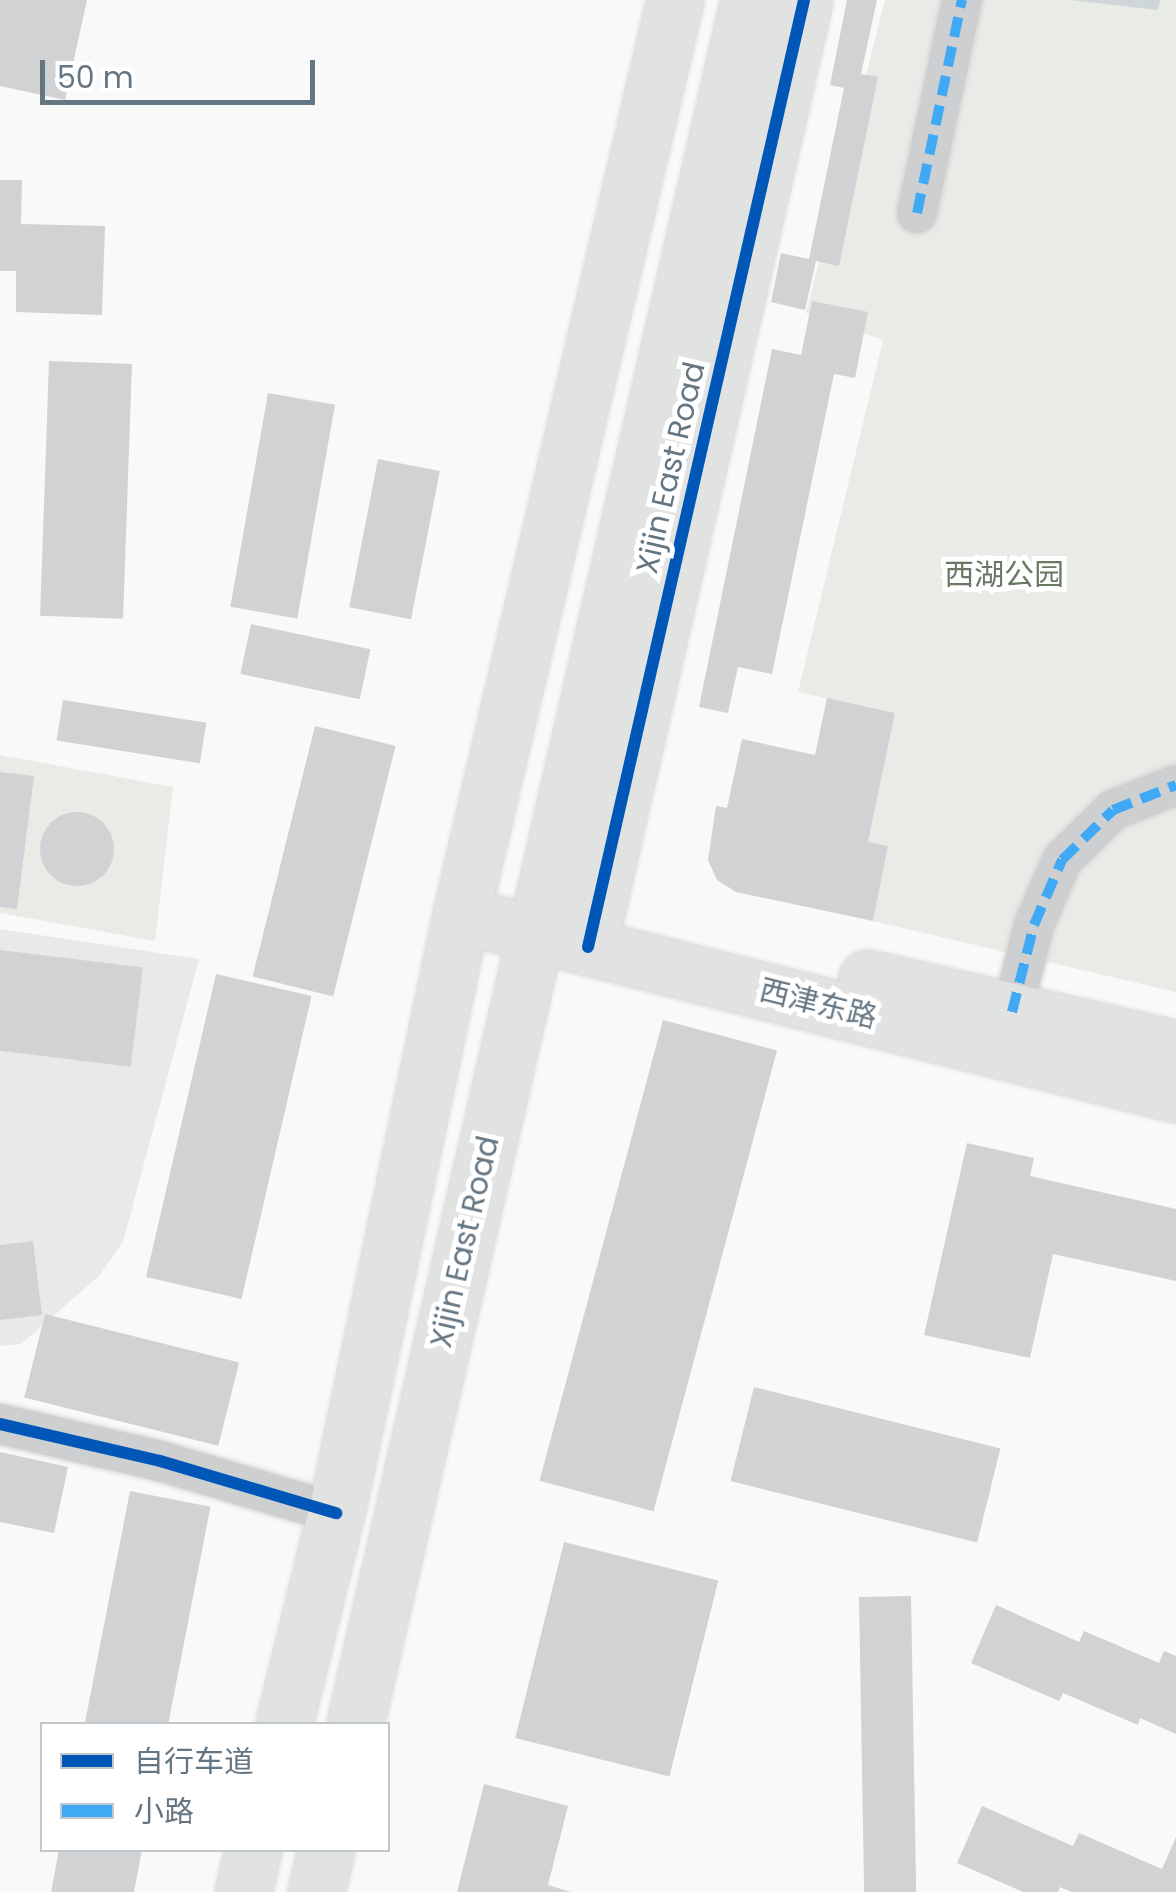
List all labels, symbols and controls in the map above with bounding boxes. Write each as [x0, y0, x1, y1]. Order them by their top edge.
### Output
scale bar [45, 40, 320, 102]
text: 50 m [57, 56, 134, 99]
street label: Xijin East Road [629, 359, 713, 577]
park label: 西湖公园 [944, 557, 1064, 593]
street label: 西津东路 [755, 972, 881, 1036]
street label: Xijin East Road [423, 1133, 507, 1351]
legend [40, 1722, 390, 1852]
text: 自行车道 [134, 1740, 254, 1783]
text: 小路 [134, 1790, 194, 1833]

